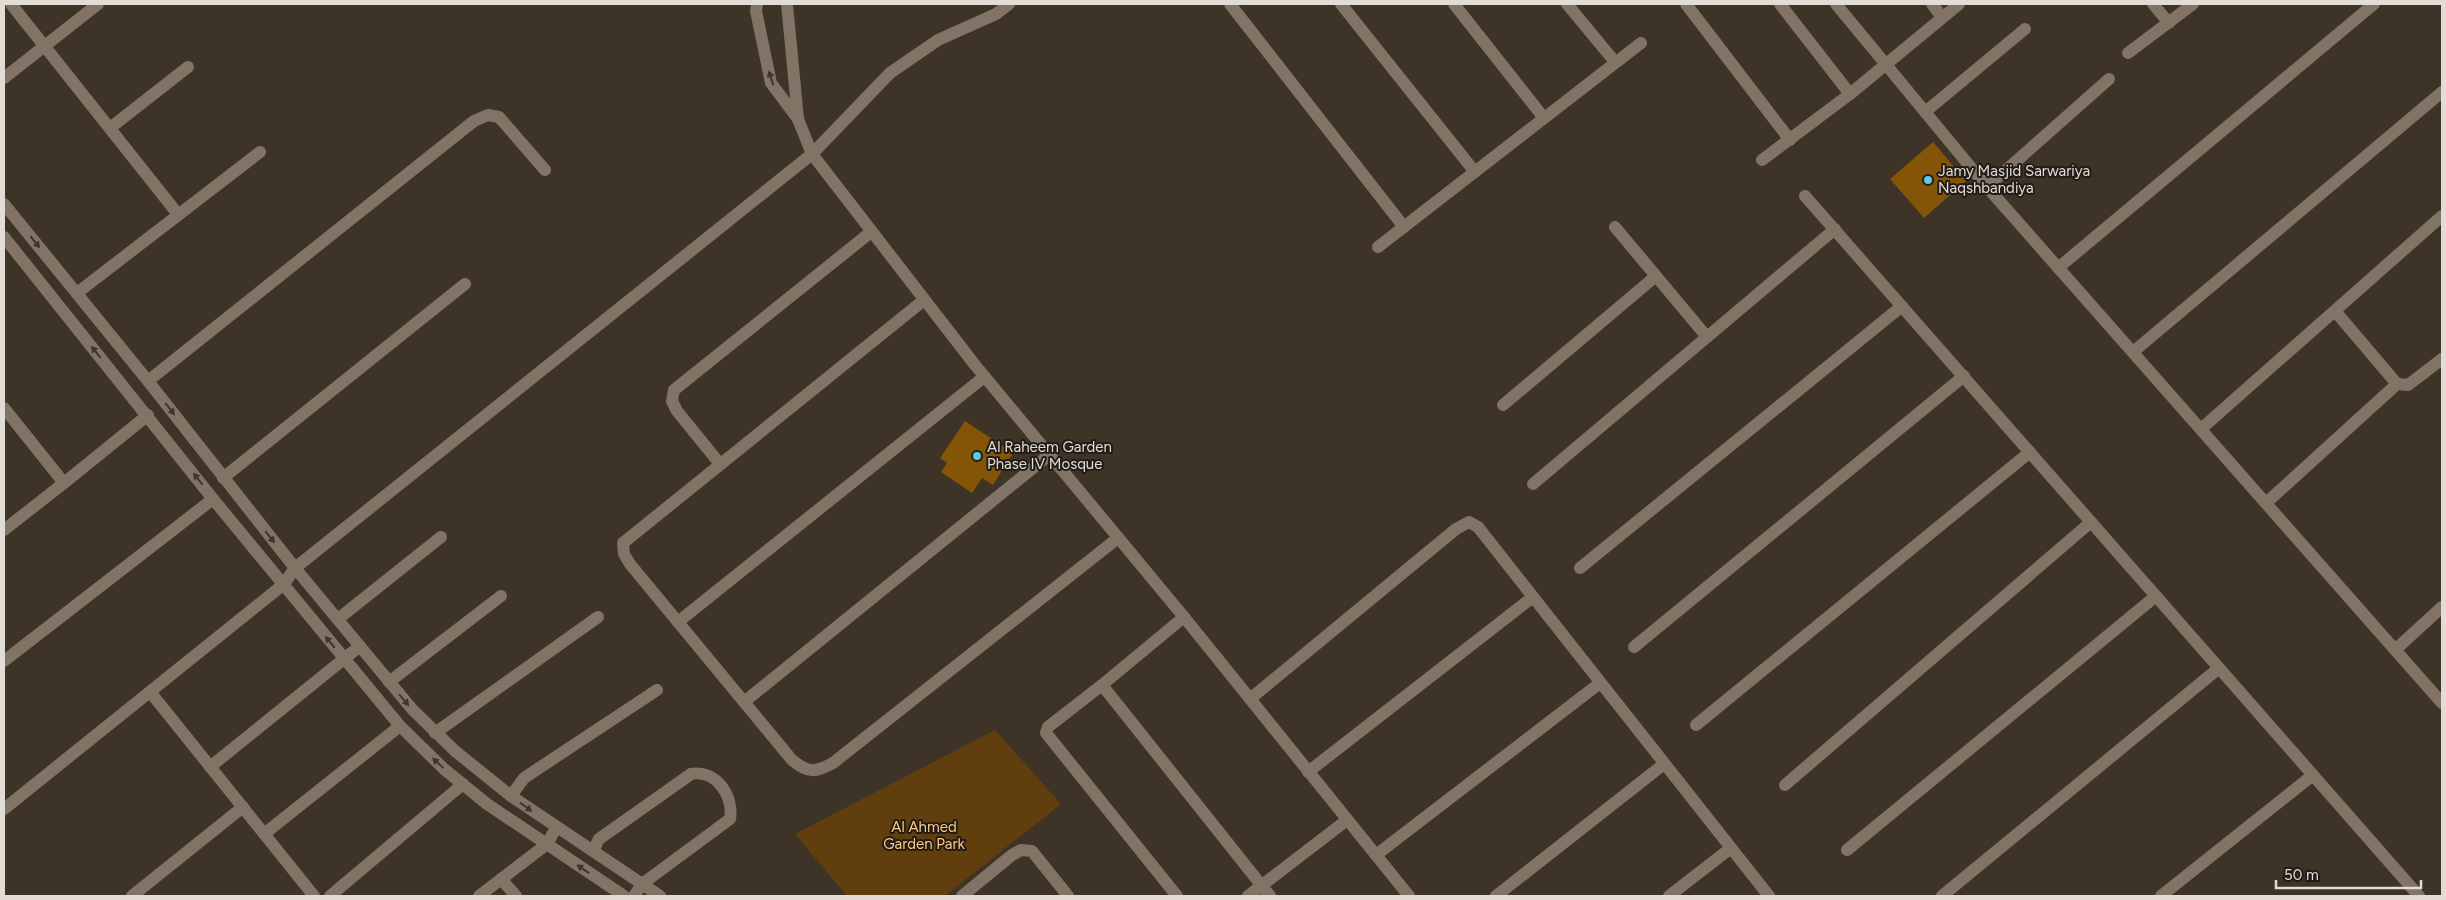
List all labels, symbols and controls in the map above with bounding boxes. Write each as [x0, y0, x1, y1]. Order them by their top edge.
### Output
one-way arrow [767, 70, 775, 85]
place label: Jamy Masjid Sarwariya Naqshbandiya [1938, 162, 2090, 197]
marker: Jamy Masjid Sarwariya Naqshbandiya [1922, 174, 1934, 186]
one-way arrow [29, 235, 40, 248]
one-way arrow [91, 345, 102, 358]
one-way arrow [164, 402, 175, 415]
place label: Al Raheem Garden Phase IV Mosque [987, 438, 1112, 473]
marker: Al Raheem Garden Phase IV Mosque [971, 450, 983, 462]
one-way arrow [192, 473, 203, 486]
one-way arrow [264, 530, 275, 543]
one-way arrow [325, 636, 336, 649]
one-way arrow [399, 693, 410, 706]
one-way arrow [433, 757, 445, 769]
one-way arrow [520, 801, 533, 811]
park label: Al Ahmed Garden Park [883, 818, 966, 853]
scale bar [2276, 858, 2421, 890]
one-way arrow [577, 865, 590, 874]
text: 50 m [2284, 866, 2319, 884]

